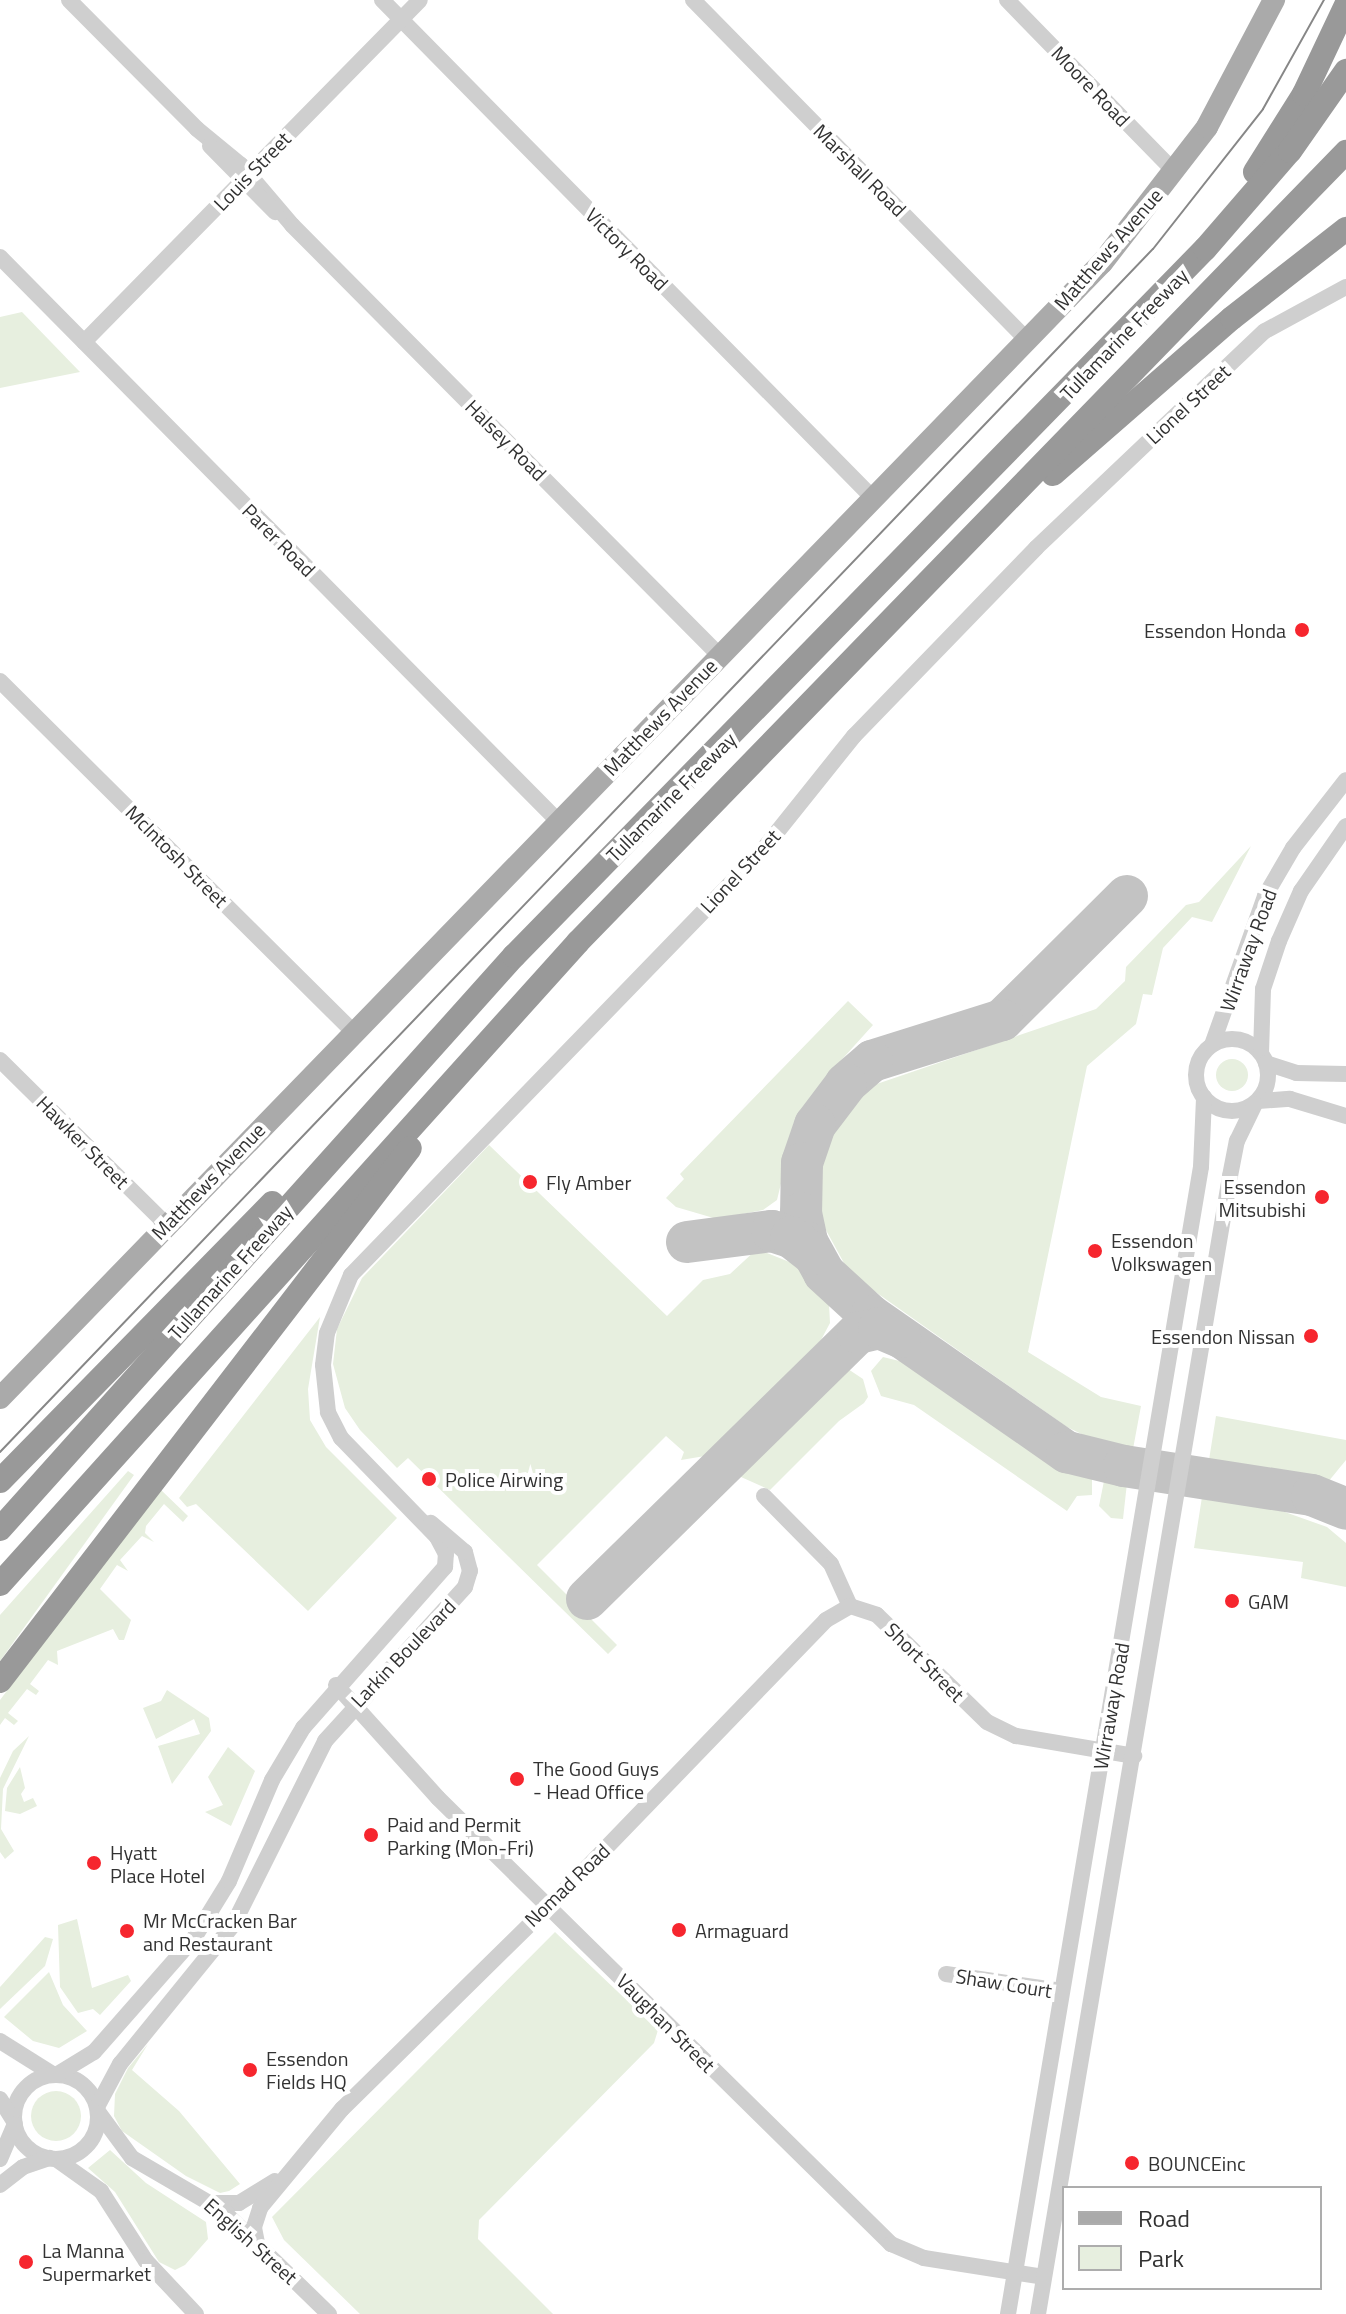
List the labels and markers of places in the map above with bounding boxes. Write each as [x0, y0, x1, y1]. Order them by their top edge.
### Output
place label: Essendon Honda [1144, 618, 1286, 642]
marker: Essendon Honda [1293, 621, 1311, 639]
place label: Fly Amber [546, 1170, 631, 1194]
marker: Fly Amber [521, 1173, 539, 1191]
place label: Essendon Mitsubishi [1219, 1174, 1306, 1221]
marker: Essendon Mitsubishi [1313, 1188, 1331, 1206]
place label: Essendon Volkswagen [1111, 1228, 1212, 1275]
marker: Essendon Volkswagen [1086, 1242, 1104, 1260]
place label: Essendon Nissan [1151, 1324, 1295, 1348]
marker: Essendon Nissan [1302, 1327, 1320, 1345]
place label: Police Airwing [445, 1467, 563, 1491]
marker: Police Airwing [420, 1470, 438, 1488]
place label: GAM [1248, 1589, 1289, 1613]
marker: GAM [1223, 1592, 1241, 1610]
place label: The Good Guys - Head Office [533, 1756, 659, 1803]
marker: The Good Guys - Head Office [508, 1770, 526, 1788]
place label: Paid and Permit Parking (Mon-Fri) [387, 1812, 534, 1859]
marker: Paid and Permit Parking (Mon-Fri) [362, 1826, 380, 1844]
place label: Hyatt Place Hotel [110, 1840, 205, 1887]
marker: Hyatt Place Hotel [85, 1854, 103, 1872]
place label: Mr McCracken Bar and Restaurant [143, 1908, 297, 1955]
place label: Armaguard [695, 1918, 789, 1942]
marker: Armaguard [670, 1921, 688, 1939]
marker: Mr McCracken Bar and Restaurant [118, 1922, 136, 1940]
place label: Essendon Fields HQ [266, 2046, 348, 2093]
marker: Essendon Fields HQ [241, 2061, 259, 2079]
place label: BOUNCEinc [1148, 2151, 1246, 2175]
marker: BOUNCEinc [1123, 2154, 1141, 2172]
place label: La Manna Supermarket [42, 2238, 151, 2285]
marker: La Manna Supermarket [17, 2253, 35, 2271]

